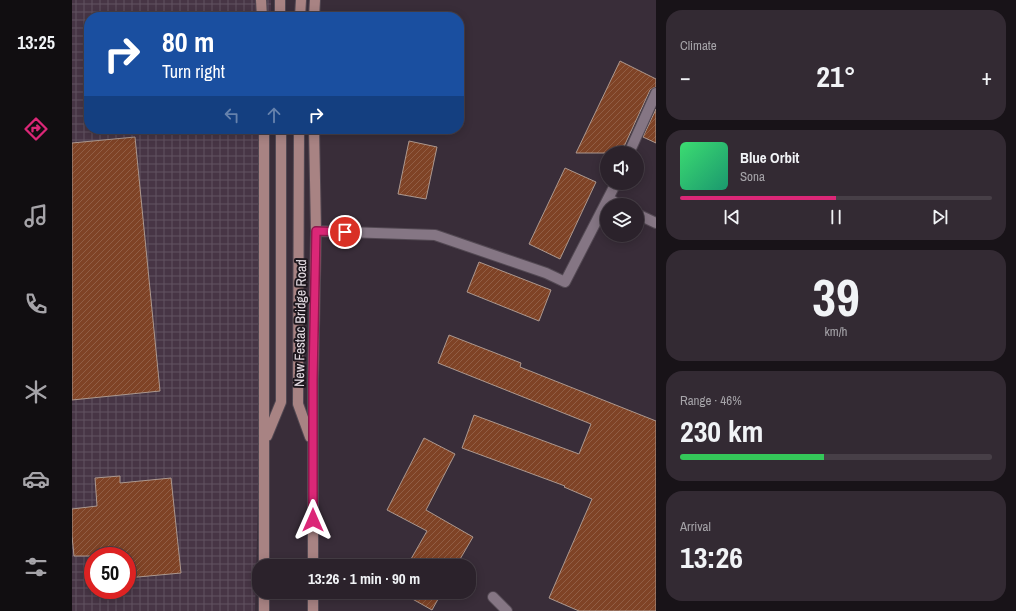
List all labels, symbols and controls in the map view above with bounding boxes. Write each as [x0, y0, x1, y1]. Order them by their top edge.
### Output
text: 80 m [162, 23, 214, 61]
icon: right [96, 28, 148, 80]
text: 13:25 [17, 30, 55, 55]
text: Climate [680, 37, 717, 54]
text: 21° [816, 56, 856, 96]
text: Turn right [162, 59, 225, 84]
text: − [680, 62, 691, 92]
text: + [981, 62, 992, 92]
icon: left [221, 104, 243, 126]
icon: ahead [263, 104, 285, 126]
icon: right [305, 104, 327, 126]
icon: directions [22, 115, 50, 143]
map controls [600, 146, 644, 242]
button: sound [600, 146, 644, 190]
text: Blue Orbit [740, 147, 799, 168]
text: Sona [740, 168, 765, 185]
button: layers [600, 198, 644, 242]
icon: music [22, 202, 50, 230]
icon: previous [721, 206, 743, 228]
icon: pause [825, 206, 847, 228]
icon: next [929, 206, 951, 228]
pin [328, 215, 362, 249]
icon: arrive [334, 221, 356, 243]
street label: New Festac Bridge Road [290, 259, 310, 387]
text: 39 [812, 262, 860, 332]
icon: phone [22, 290, 50, 318]
text: km/h [824, 323, 848, 340]
icon: climate [22, 378, 50, 406]
text: Range · 46% [680, 392, 742, 409]
text: 230 km [680, 411, 763, 451]
icon: car [22, 465, 50, 493]
position arrow [292, 499, 334, 541]
text: Arrival [680, 518, 711, 535]
text: 13:26 [680, 537, 743, 577]
speed limit sign: 50 [84, 547, 136, 599]
icon: filters [22, 553, 50, 581]
text: 13:26 · 1 min · 90 m [308, 568, 420, 589]

